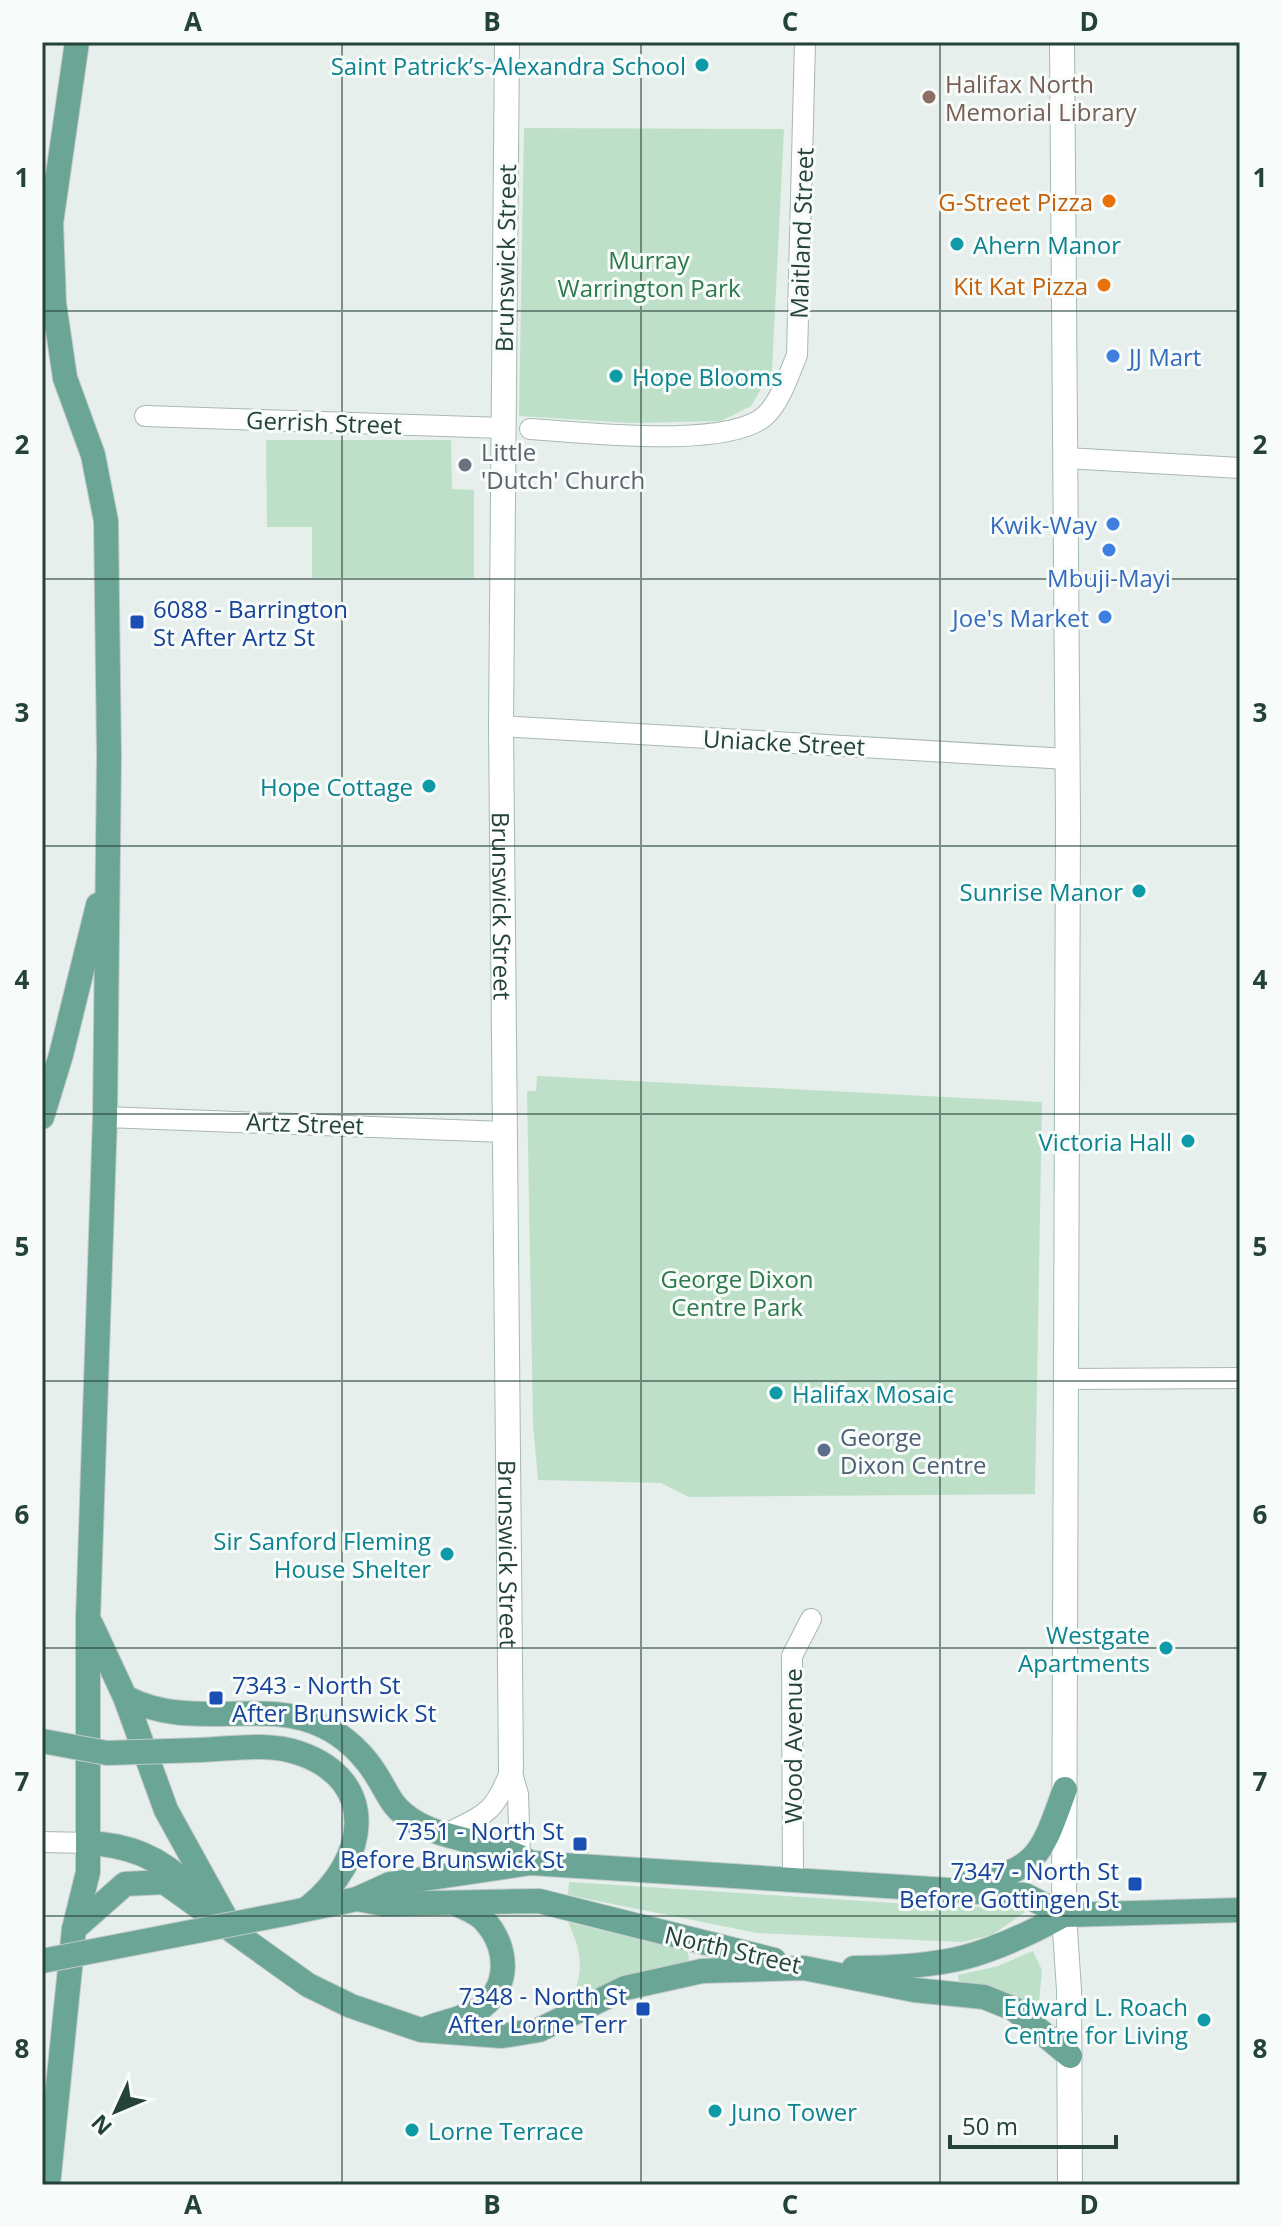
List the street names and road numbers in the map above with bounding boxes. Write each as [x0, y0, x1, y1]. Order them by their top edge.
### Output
street label: Maitland Street [782, 147, 820, 319]
street label: Brunswick Street [487, 164, 523, 352]
street label: Gerrish Street [245, 403, 403, 441]
street label: Uniacke Street [702, 721, 866, 763]
street label: Brunswick Street [485, 812, 520, 1000]
street label: Artz Street [245, 1104, 365, 1142]
street label: Brunswick Street [492, 1460, 526, 1648]
street label: Wood Avenue [776, 1668, 809, 1824]
street label: North Street [662, 1917, 804, 1981]

